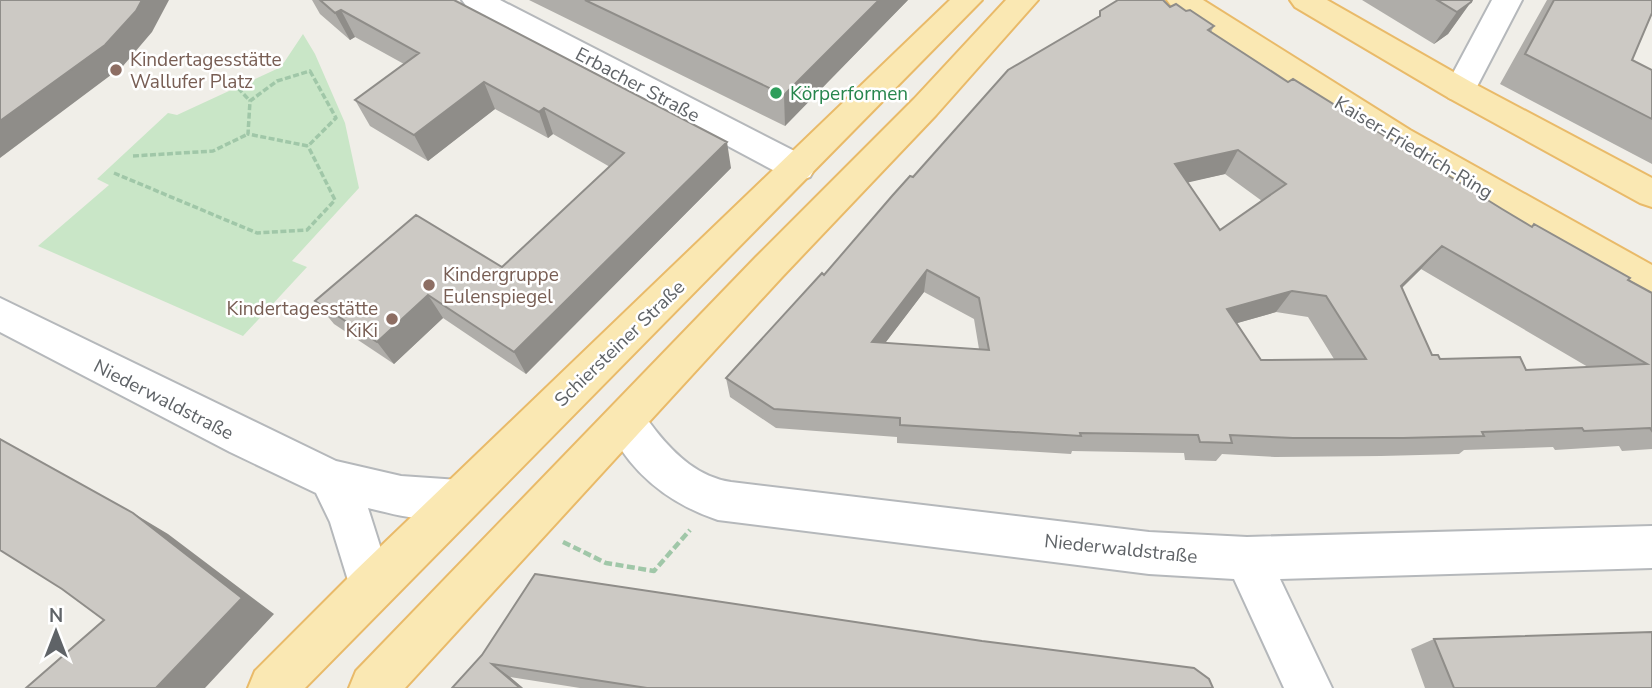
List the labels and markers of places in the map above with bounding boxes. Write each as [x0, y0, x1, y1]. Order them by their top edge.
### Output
place label: Kindertagesstätte Wallufer Platz [130, 47, 282, 95]
marker: Kindertagesstätte Wallufer Platz [108, 62, 124, 78]
place label: Körperformen [790, 81, 908, 107]
marker: Körperformen [768, 85, 784, 101]
place label: Kindergruppe Eulenspiegel [443, 262, 559, 310]
marker: Kindergruppe Eulenspiegel [421, 277, 437, 293]
place label: Kindertagesstätte KiKi [227, 296, 378, 344]
marker: Kindertagesstätte KiKi [384, 311, 400, 327]

